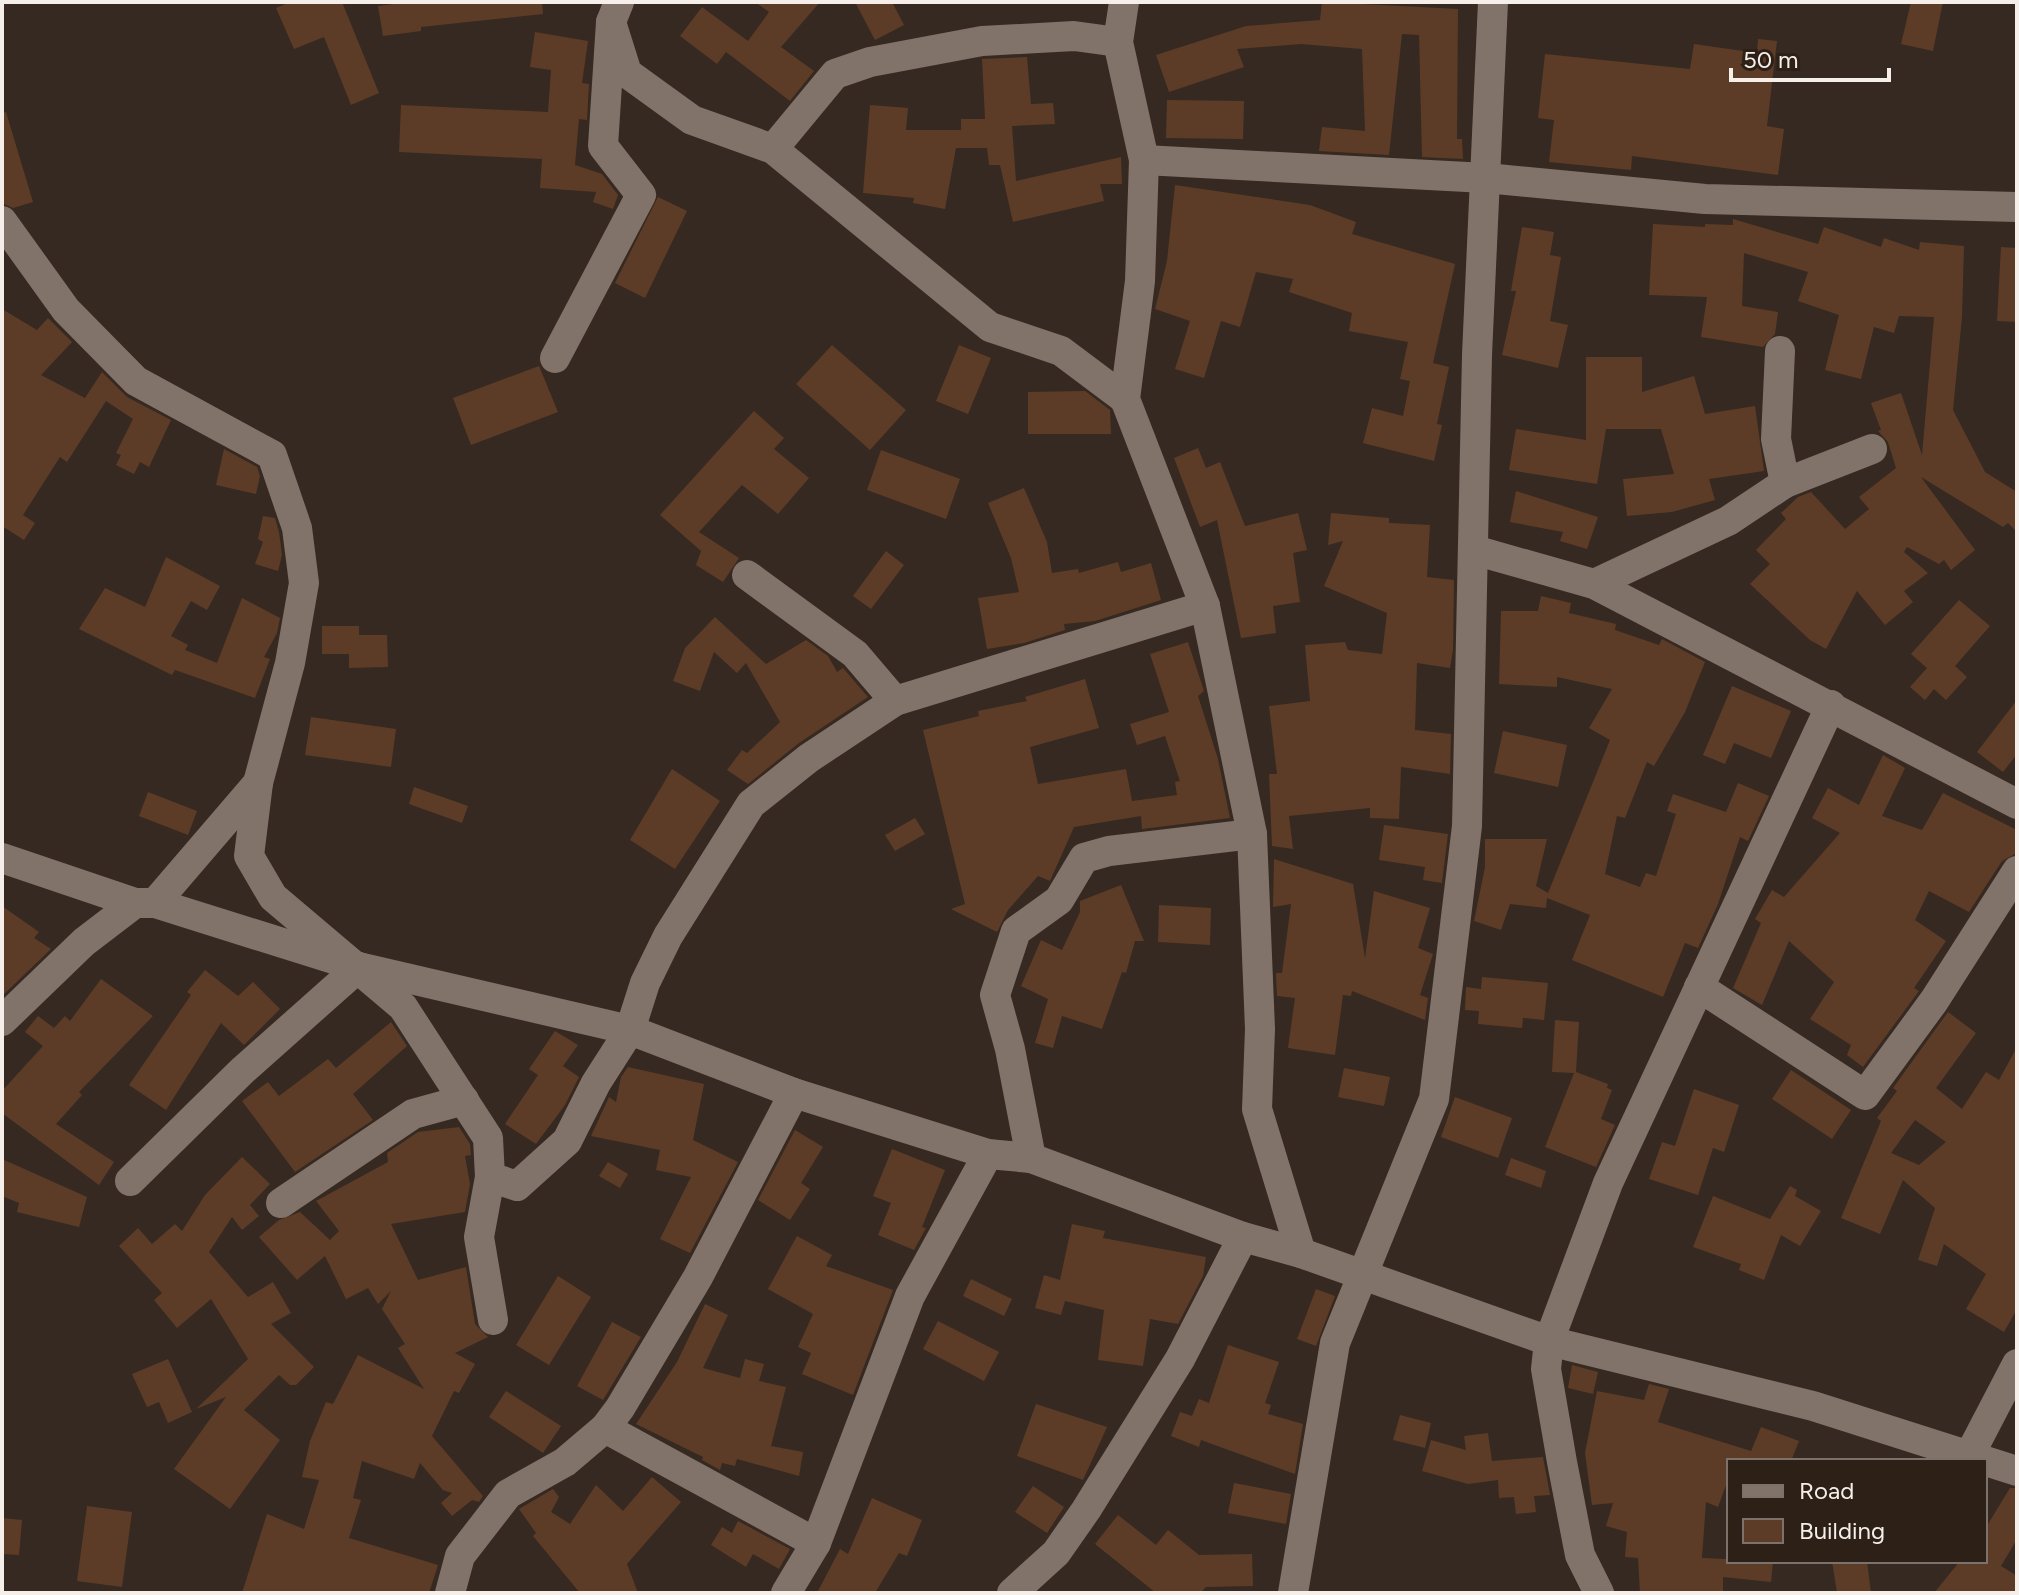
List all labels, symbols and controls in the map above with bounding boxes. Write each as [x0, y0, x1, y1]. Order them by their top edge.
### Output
scale bar [1731, 32, 1889, 82]
text: 50 m [1743, 45, 1799, 74]
legend [1727, 1459, 1987, 1563]
text: Road [1799, 1476, 1854, 1505]
text: Building [1799, 1516, 1885, 1545]

